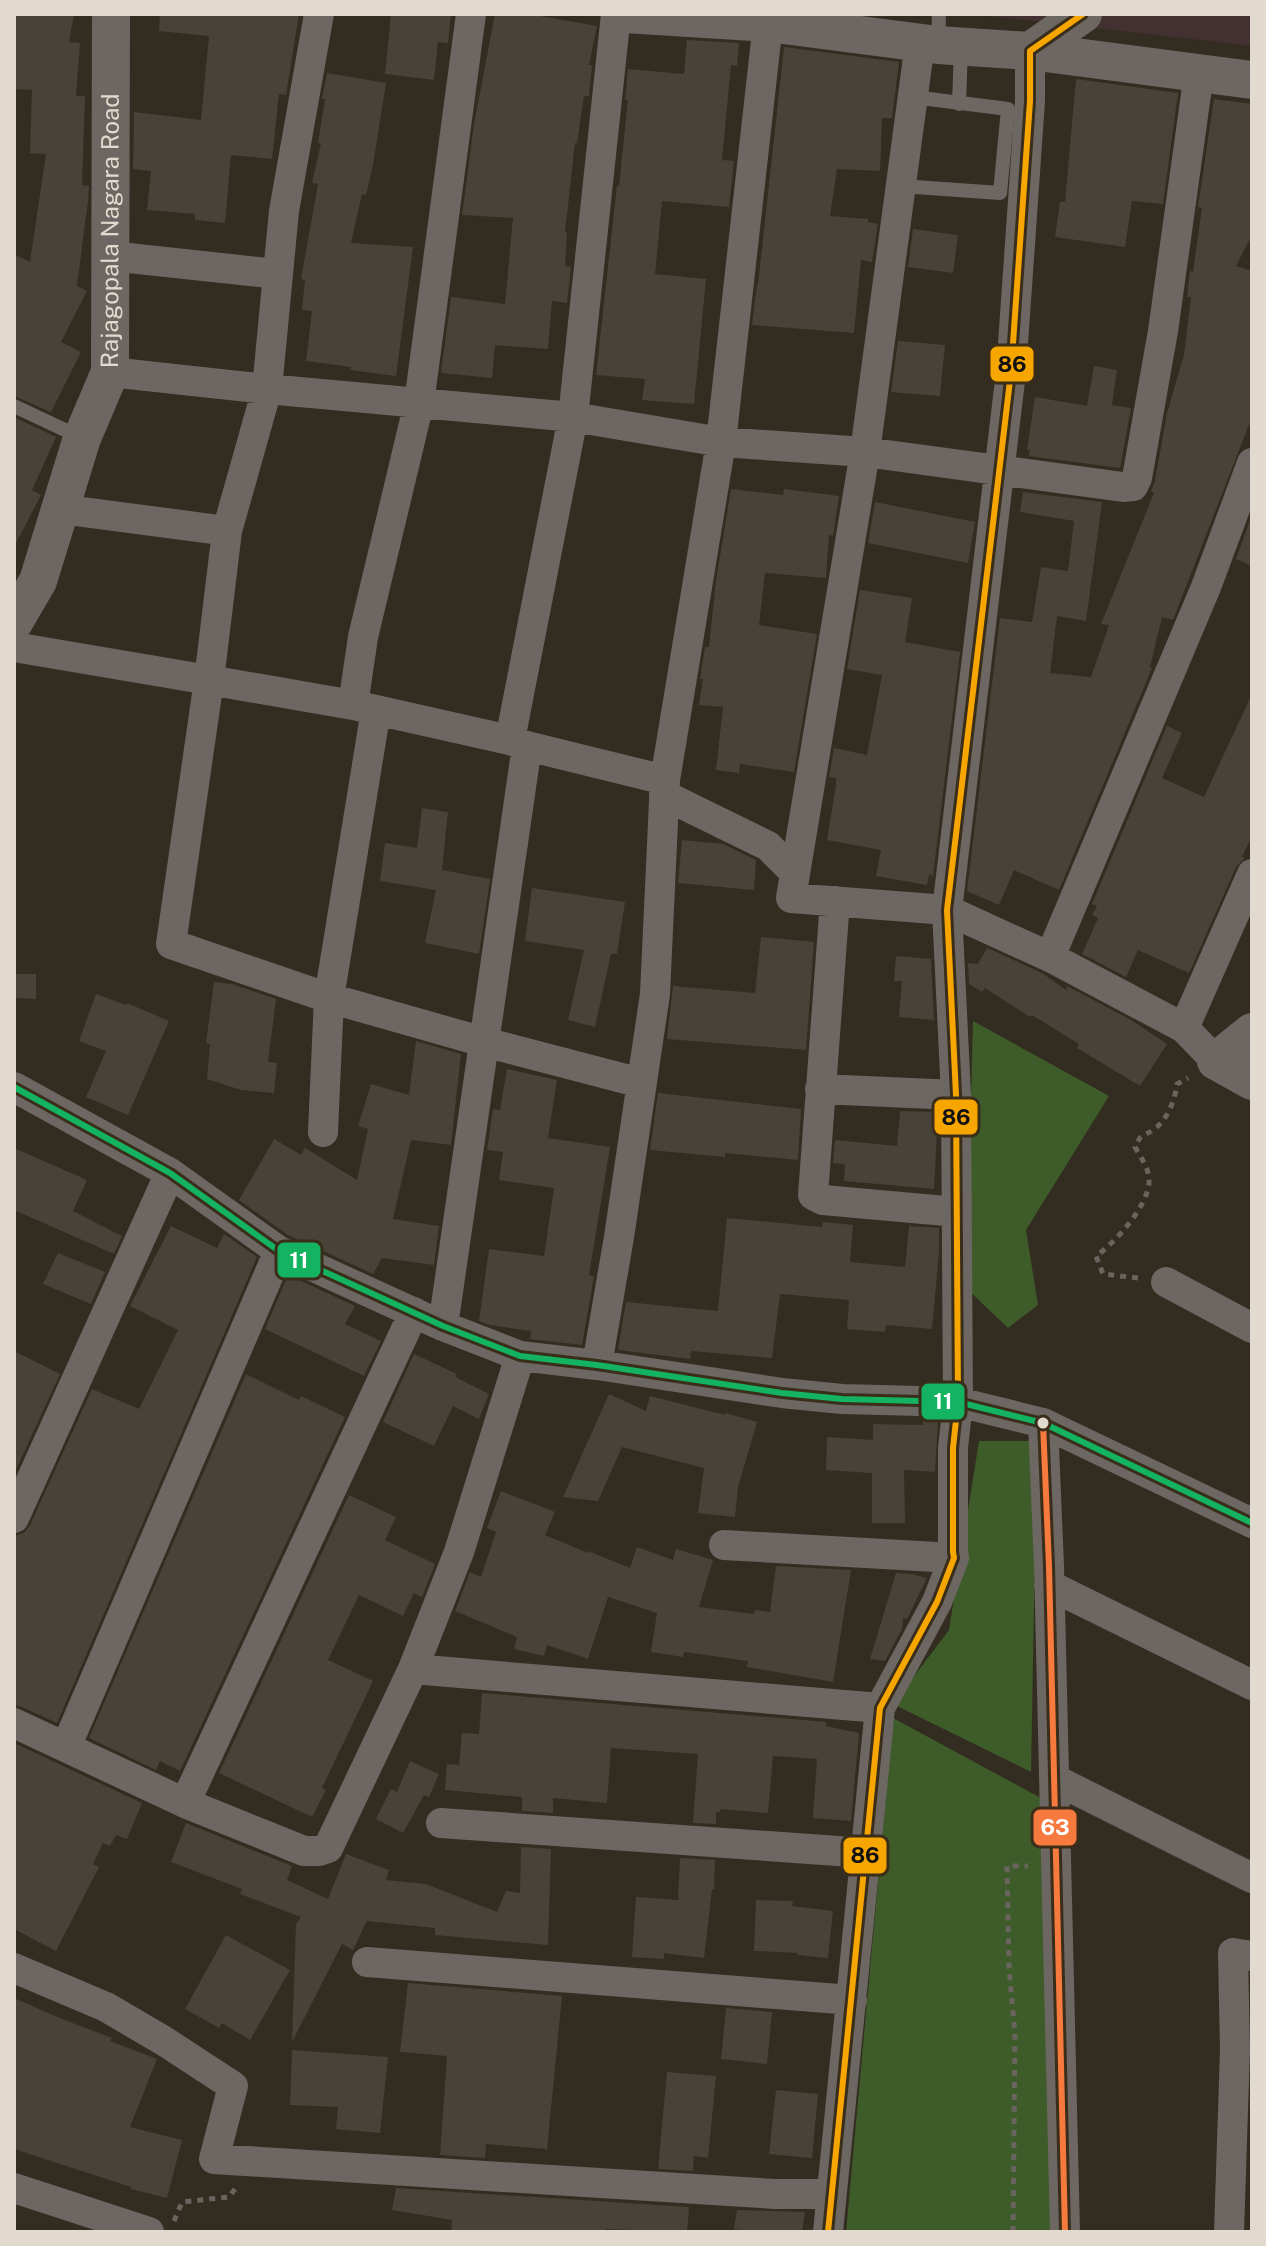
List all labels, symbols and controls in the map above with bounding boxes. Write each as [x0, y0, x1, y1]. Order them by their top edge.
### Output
street label: Rajagopala Nagara Road [95, 93, 124, 368]
line badge: 86 [989, 345, 1035, 383]
text: 86 [997, 351, 1027, 377]
line badge: 86 [933, 1098, 979, 1136]
text: 86 [941, 1104, 971, 1130]
line badge: 11 [276, 1241, 322, 1279]
text: 11 [290, 1247, 308, 1273]
line badge: 11 [920, 1382, 966, 1421]
text: 11 [934, 1388, 952, 1414]
unlabelled marker [1035, 1415, 1051, 1431]
line badge: 63 [1032, 1808, 1078, 1847]
text: 63 [1040, 1814, 1070, 1840]
line badge: 86 [842, 1836, 888, 1875]
text: 86 [850, 1842, 880, 1868]

